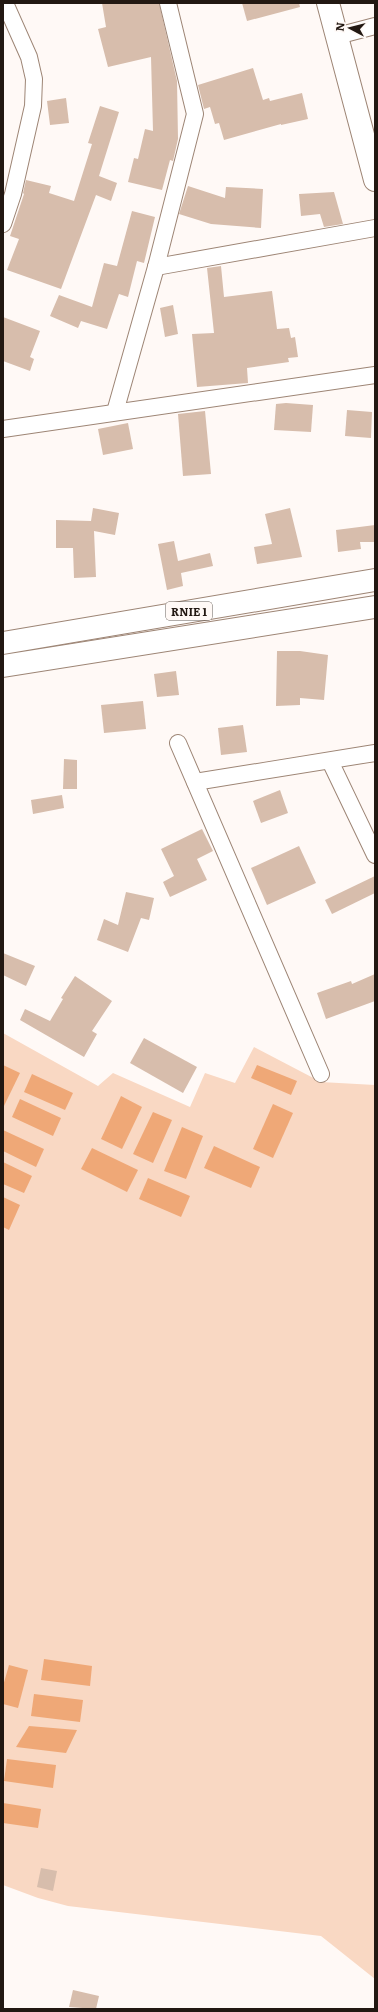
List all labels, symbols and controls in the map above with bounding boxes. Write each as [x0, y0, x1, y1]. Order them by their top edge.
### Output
north arrow [330, 8, 370, 48]
text: N [331, 21, 348, 32]
road number: RNIE 1 [166, 602, 212, 620]

